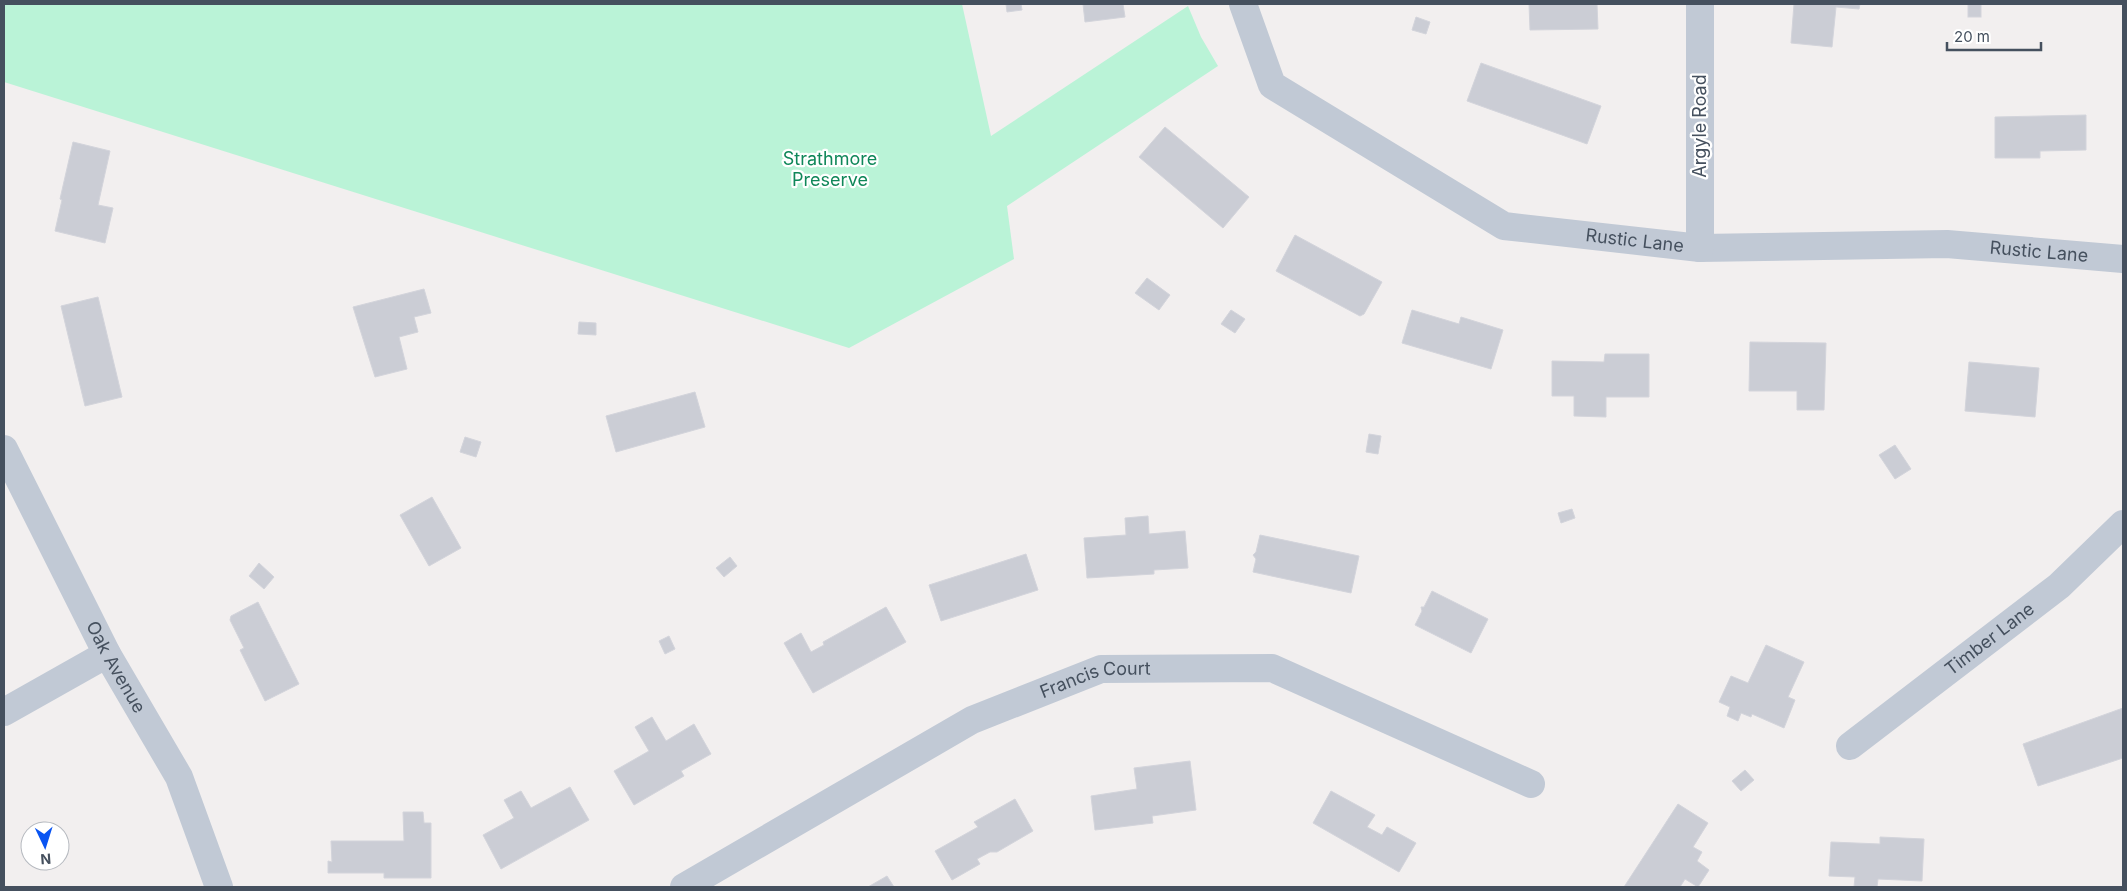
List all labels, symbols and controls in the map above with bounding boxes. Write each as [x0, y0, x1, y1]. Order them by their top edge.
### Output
scale bar [1947, 20, 2041, 52]
text: 20 m [1954, 27, 1990, 46]
street label: Argyle Road [1689, 74, 1710, 178]
park label: Strathmore Preserve [783, 148, 877, 190]
street label: Rustic Lane [1584, 224, 1685, 256]
street label: Rustic Lane [1989, 237, 2089, 266]
street label: Timber Lane [1941, 598, 2038, 679]
street label: Oak Avenue [82, 617, 150, 717]
street label: Francis Court [1037, 658, 1151, 702]
north arrow [20, 821, 70, 871]
text: N [40, 851, 52, 868]

